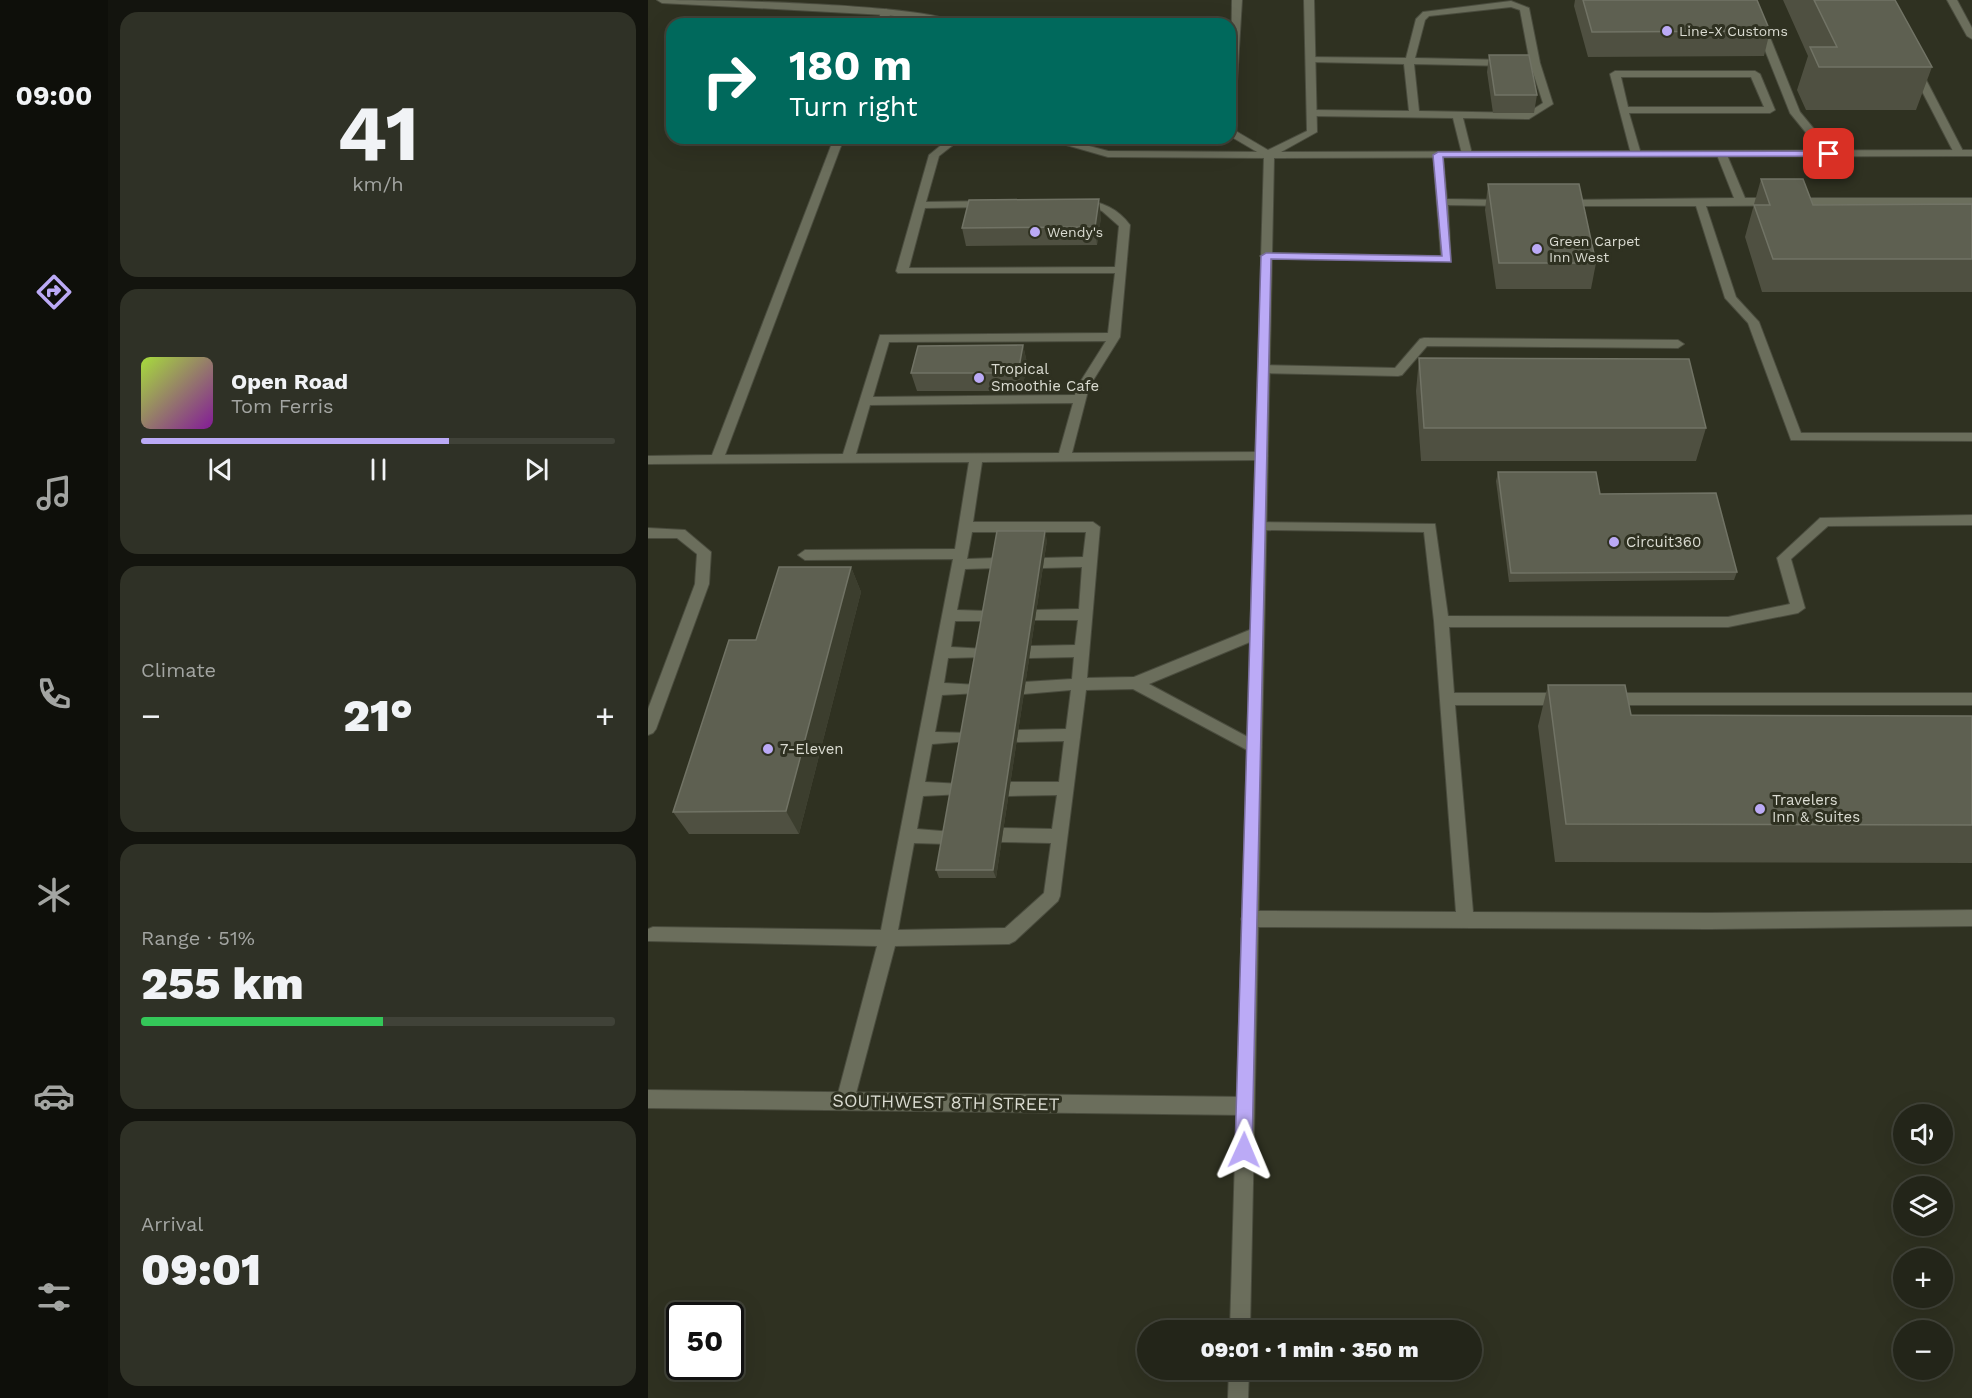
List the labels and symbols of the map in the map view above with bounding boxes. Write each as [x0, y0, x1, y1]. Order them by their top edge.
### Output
place label: Line-X Customs [1679, 23, 1788, 39]
marker: Line-X Customs [1660, 24, 1674, 38]
pin [1803, 128, 1854, 179]
place label: Wendy's [1047, 224, 1103, 240]
marker: Wendy's [1028, 225, 1042, 239]
place label: Green Carpet Inn West [1549, 233, 1640, 265]
marker: Green Carpet Inn West [1530, 242, 1544, 256]
place label: Tropical Smoothie Cafe [991, 360, 1099, 395]
marker: Tropical Smoothie Cafe [972, 371, 986, 385]
place label: Circuit360 [1626, 533, 1701, 551]
marker: Circuit360 [1607, 535, 1621, 549]
place label: 7-Eleven [780, 740, 844, 758]
marker: 7-Eleven [761, 742, 775, 756]
place label: Travelers Inn & Suites [1772, 791, 1860, 826]
marker: Travelers Inn & Suites [1753, 802, 1767, 816]
street label: SOUTHWEST 8TH STREET [832, 1090, 1060, 1114]
position arrow [1212, 1118, 1276, 1182]
speed limit sign: 50 [666, 1302, 744, 1380]

